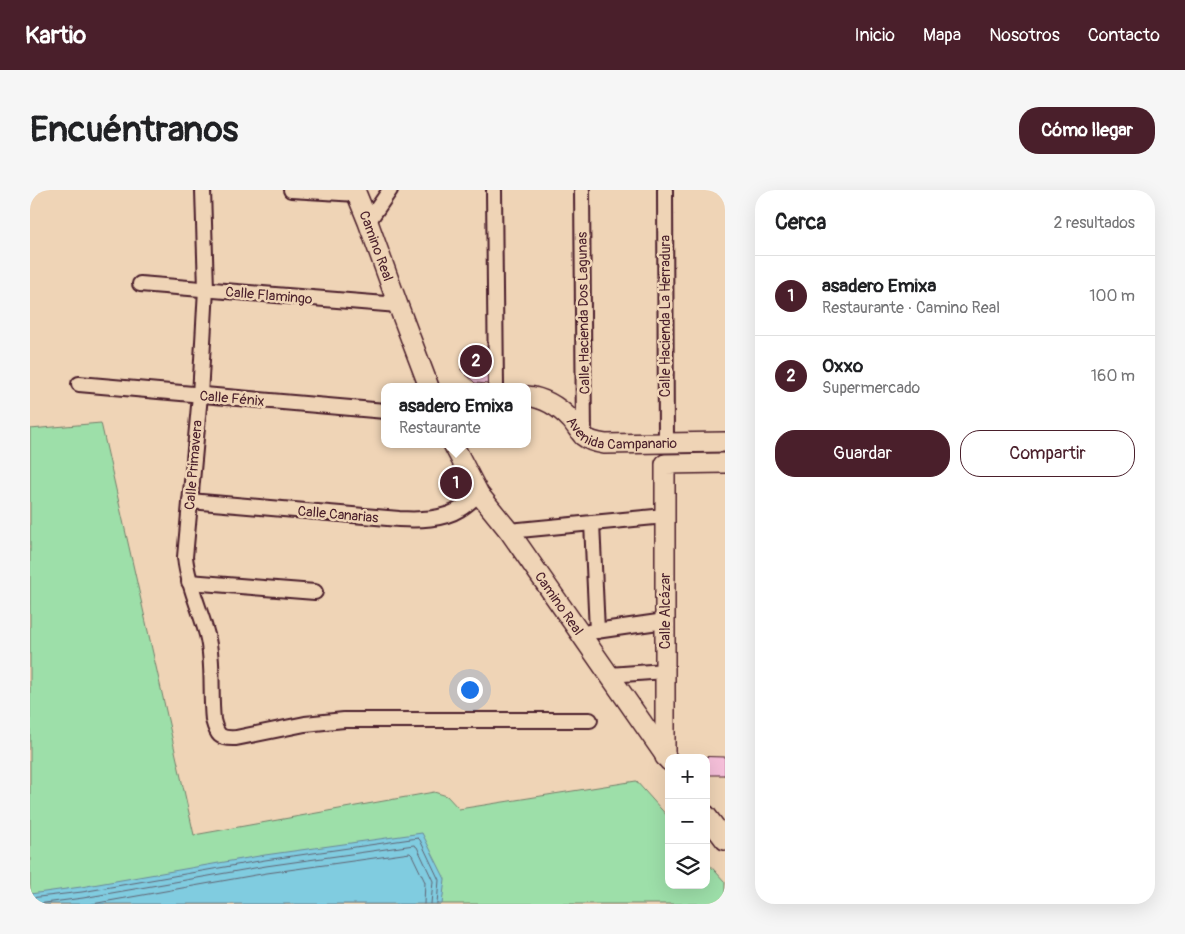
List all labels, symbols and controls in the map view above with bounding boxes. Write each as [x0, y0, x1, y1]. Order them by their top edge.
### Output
text: Kartio [25, 21, 86, 50]
text: Inicio [854, 24, 895, 47]
text: Mapa [923, 24, 961, 47]
text: Nosotros [989, 24, 1060, 47]
text: Contacto [1088, 24, 1160, 47]
button: Cómo llegar [1019, 107, 1155, 154]
text: Encuéntranos [30, 108, 238, 152]
street label: Camino Real [355, 208, 397, 284]
text: Cerca [775, 209, 826, 236]
text: 2 resultados [1053, 213, 1135, 233]
street label: Calle Hacienda Dos Lagunas [574, 231, 593, 394]
street label: Calle Hacienda La Herradura [657, 235, 674, 397]
text: asadero Emixa [822, 274, 936, 298]
street label: Calle Flamingo [225, 283, 314, 308]
text: 1 [788, 286, 794, 306]
text: 100 m [1089, 286, 1135, 306]
text: Restaurante · Camino Real [822, 298, 1000, 318]
pin: 2 [460, 342, 492, 380]
text: Oxxo [822, 354, 863, 378]
text: 2 [787, 366, 795, 386]
text: 160 m [1091, 366, 1135, 386]
text: Supermercado [822, 378, 920, 398]
popup [381, 383, 531, 448]
street label: Calle Fénix [199, 387, 265, 410]
text: asadero Emixa [399, 394, 513, 418]
street label: Avenida Campanario [563, 413, 678, 453]
text: Restaurante [399, 418, 481, 438]
street label: Calle Primavera [181, 419, 206, 511]
button: Guardar [775, 430, 950, 477]
button: Compartir [960, 430, 1135, 477]
pin: 1 [440, 464, 472, 502]
street label: Calle Canarias [297, 502, 380, 527]
street label: Camino Real [531, 568, 587, 639]
street label: Calle Alcázar [657, 573, 674, 649]
your location [457, 677, 483, 703]
map controls [665, 754, 710, 889]
button: + [665, 754, 710, 799]
button: − [665, 799, 710, 844]
button: layers [665, 844, 710, 889]

